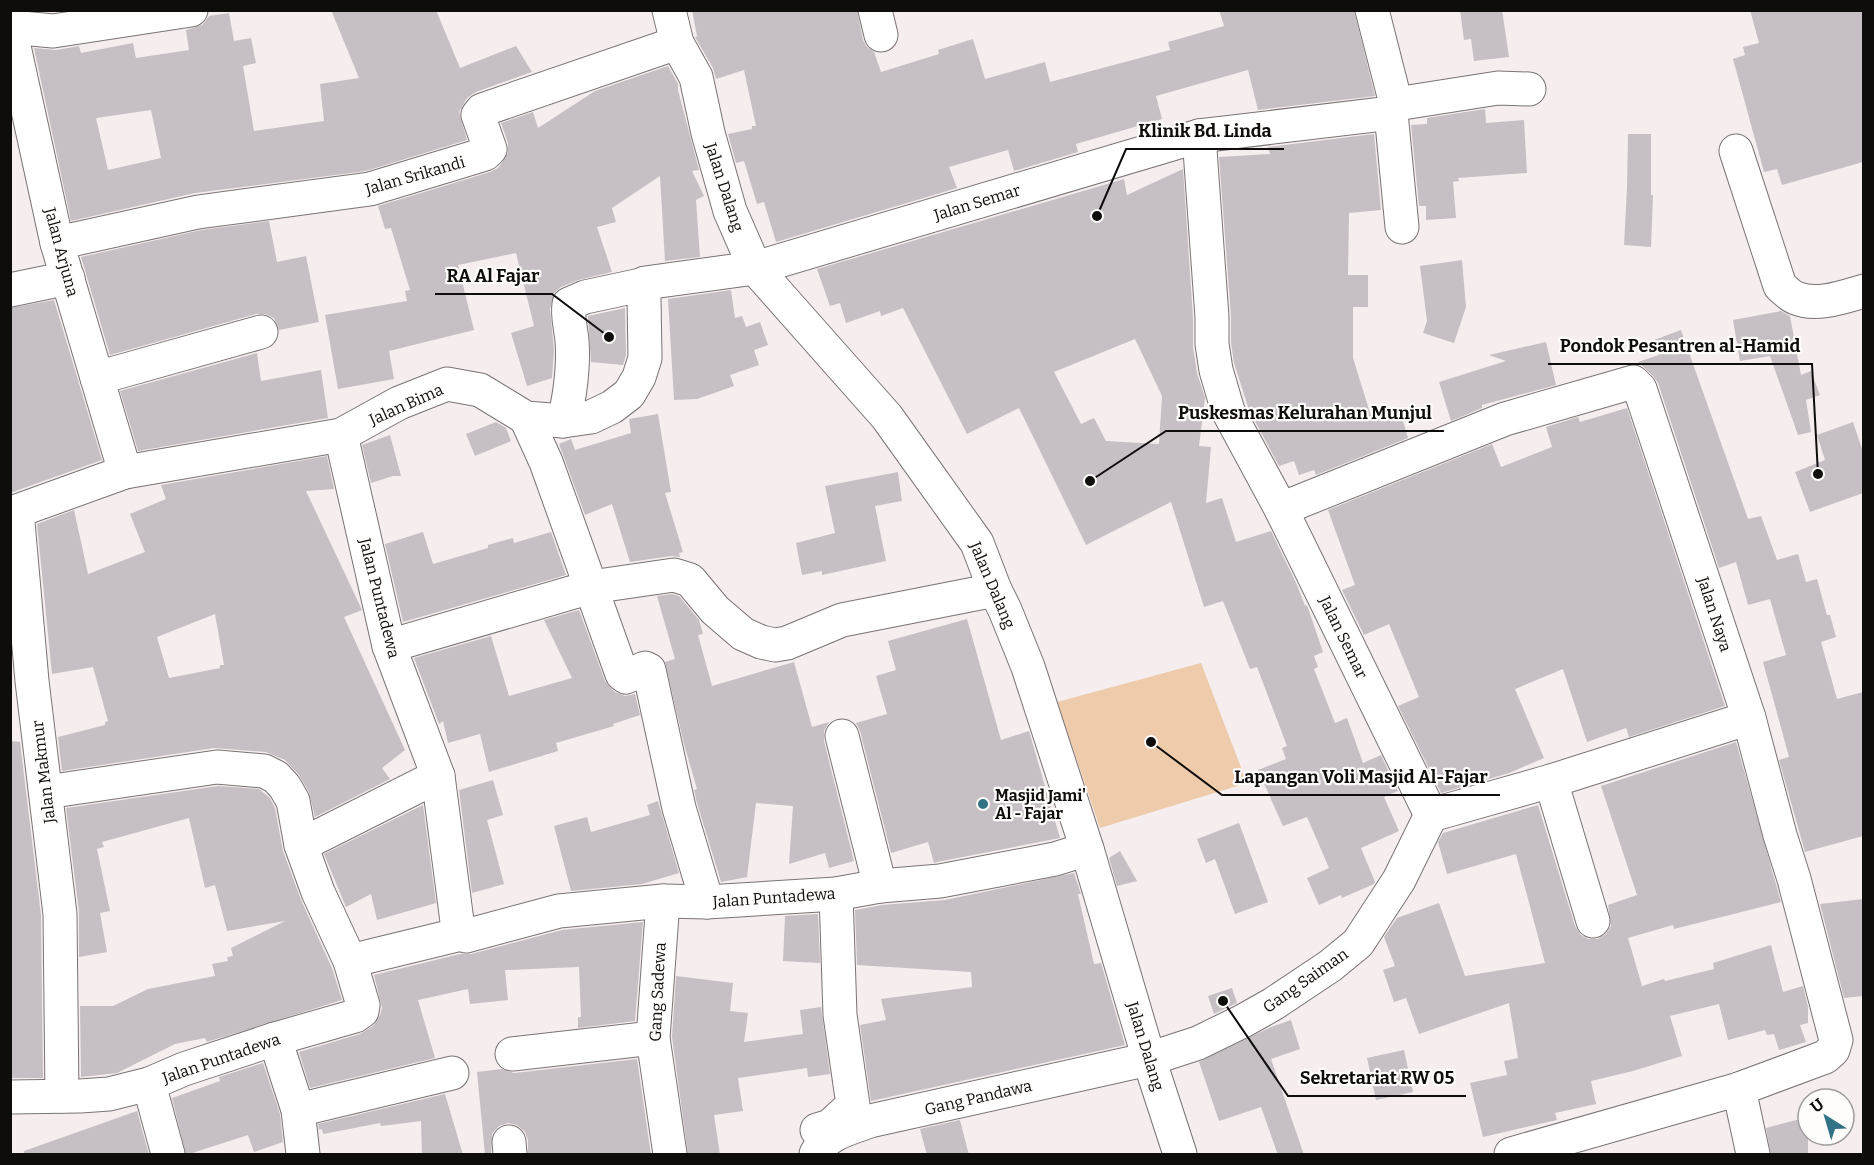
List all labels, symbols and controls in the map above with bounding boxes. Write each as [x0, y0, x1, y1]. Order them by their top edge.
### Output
callout: Klinik Bd. Linda [1126, 113, 1284, 149]
text: Klinik Bd. Linda [1138, 120, 1272, 142]
street label: Jalan Dalang [701, 139, 748, 234]
street label: Jalan Srikandi [362, 152, 467, 199]
street label: Jalan Semar [931, 180, 1023, 225]
street label: Jalan Arjuna [40, 205, 83, 299]
callout: RA Al Fajar [435, 258, 552, 294]
text: RA Al Fajar [446, 265, 540, 287]
callout: Pondok Pesantren al-Hamid [1548, 328, 1812, 364]
text: Pondok Pesantren al-Hamid [1560, 335, 1800, 357]
street label: Jalan Bima [365, 380, 446, 430]
callout: Puskesmas Kelurahan Munjul [1166, 395, 1444, 431]
text: Puskesmas Kelurahan Munjul [1178, 402, 1432, 424]
street label: Jalan Puntadewa [355, 535, 404, 660]
street label: Jalan Dalang [965, 538, 1019, 631]
street label: Jalan Naya [1693, 573, 1736, 654]
street label: Jalan Semar [1315, 592, 1372, 682]
street label: Jalan Makmur [28, 719, 59, 826]
callout: Lapangan Voli Masjid Al-Fajar [1222, 759, 1500, 795]
text: Lapangan Voli Masjid Al-Fajar [1234, 766, 1488, 788]
place label: Masjid Jami' Al - Fajar [995, 786, 1086, 823]
marker: Masjid Jami' Al - Fajar [976, 797, 990, 811]
street label: Jalan Puntadewa [711, 884, 836, 911]
street label: Gang Sadewa [645, 941, 670, 1042]
street label: Gang Saiman [1259, 944, 1351, 1017]
street label: Jalan Dalang [1123, 998, 1168, 1093]
street label: Jalan Puntadewa [159, 1029, 283, 1088]
callout: Sekretariat RW 05 [1288, 1060, 1466, 1096]
text: Sekretariat RW 05 [1300, 1067, 1454, 1089]
street label: Gang Pandawa [923, 1076, 1034, 1119]
north arrow [1796, 1087, 1856, 1147]
text: U [1807, 1094, 1828, 1117]

